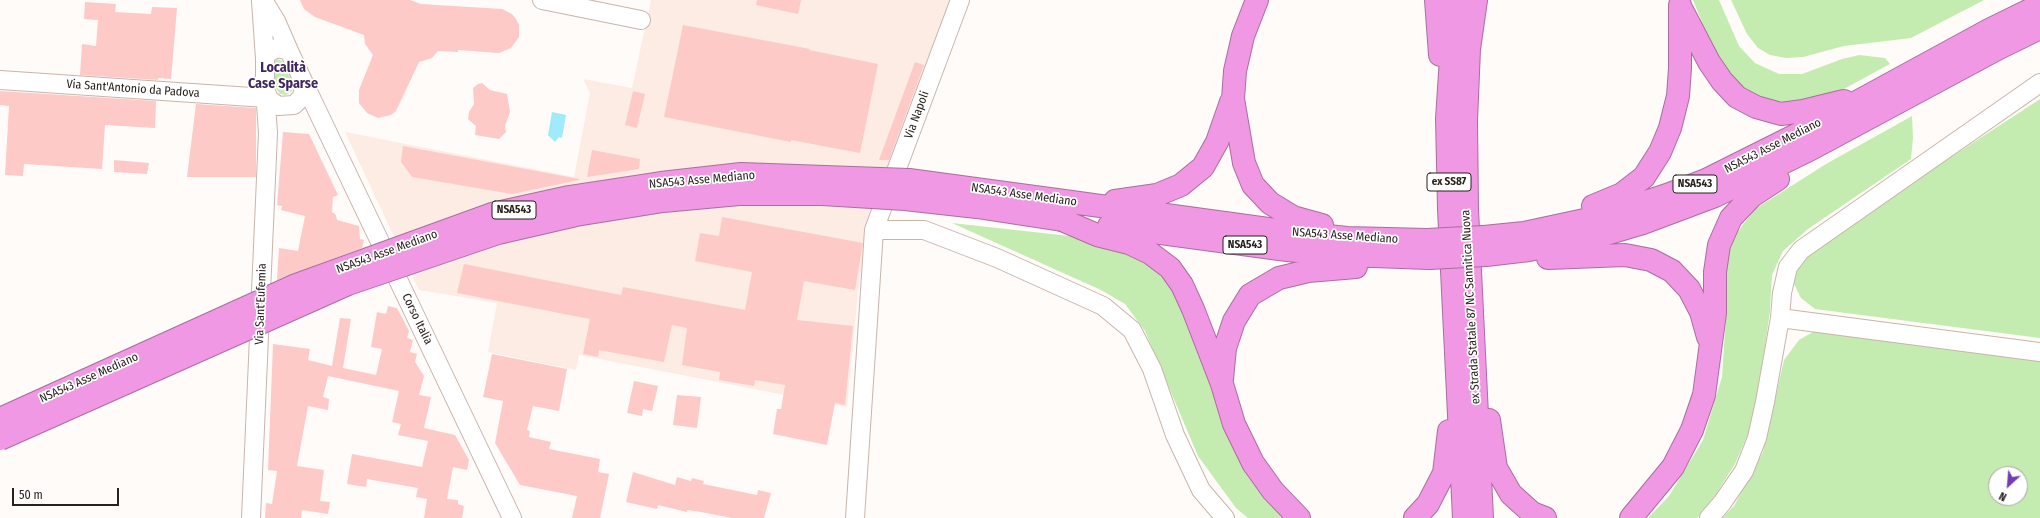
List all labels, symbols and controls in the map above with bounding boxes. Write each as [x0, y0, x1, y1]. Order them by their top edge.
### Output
district label: Località Case Sparse [248, 60, 318, 92]
street label: Via Sant'Antonio da Padova [66, 77, 200, 101]
street label: Via Napoli [902, 89, 932, 141]
street label: NSA543 Asse Mediano [1722, 115, 1824, 177]
street label: NSA543 Asse Mediano [648, 168, 756, 192]
road number: ex SS87 [1427, 173, 1471, 191]
road number: NSA543 [1673, 175, 1717, 193]
street label: NSA543 Asse Mediano [970, 180, 1078, 210]
road number: NSA543 [492, 201, 536, 219]
street label: ex Strada Statale 87 NC Sannitica Nuova [1459, 210, 1483, 404]
street label: NSA543 Asse Mediano [1291, 225, 1399, 247]
street label: NSA543 Asse Mediano [335, 227, 439, 277]
road number: NSA543 [1223, 236, 1267, 254]
street label: Via Sant'Eufemia [252, 263, 270, 345]
street label: Corso Italia [398, 291, 436, 347]
street label: NSA543 Asse Mediano [37, 350, 141, 406]
north arrow [1988, 466, 2028, 506]
scale bar [14, 480, 121, 506]
text: 50 m [19, 488, 43, 502]
text: N [1997, 489, 2009, 504]

